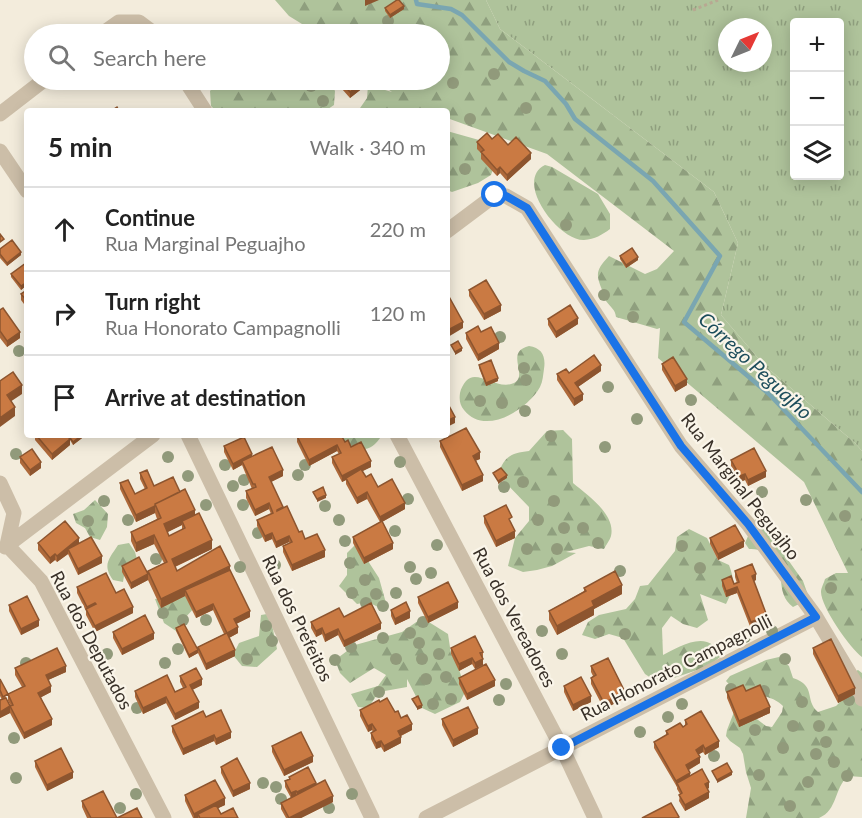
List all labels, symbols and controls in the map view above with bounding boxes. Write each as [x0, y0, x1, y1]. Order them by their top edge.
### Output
north arrow [718, 18, 772, 72]
map controls [790, 18, 844, 180]
button: + [790, 18, 844, 72]
search box [24, 24, 450, 90]
icon: search [45, 41, 78, 74]
text: Search here [93, 44, 206, 71]
button: − [790, 72, 844, 126]
button: layers [790, 126, 844, 180]
text: 5 min [48, 131, 112, 163]
text: Walk · 340 m [310, 135, 426, 159]
route start [481, 181, 507, 207]
text: Continue [105, 204, 195, 231]
icon: ahead [48, 213, 81, 246]
text: 220 m [370, 217, 426, 241]
text: Rua Marginal Peguajho [105, 231, 306, 255]
text: Turn right [105, 288, 200, 315]
icon: right [48, 297, 81, 330]
text: 120 m [370, 301, 426, 325]
water label: Córrego Peguajho [694, 306, 818, 424]
text: Rua Honorato Campagnolli [105, 315, 341, 339]
icon: arrive [48, 381, 81, 414]
text: Arrive at destination [105, 384, 306, 411]
street label: Rua Marginal Peguajho [677, 408, 805, 564]
street label: Rua dos Vereadores [469, 543, 561, 691]
street label: Rua dos Prefeitos [258, 551, 338, 685]
street label: Rua dos Deputados [46, 567, 138, 713]
street label: Rua Honorato Campagnolli [577, 609, 775, 725]
route end [548, 734, 574, 760]

